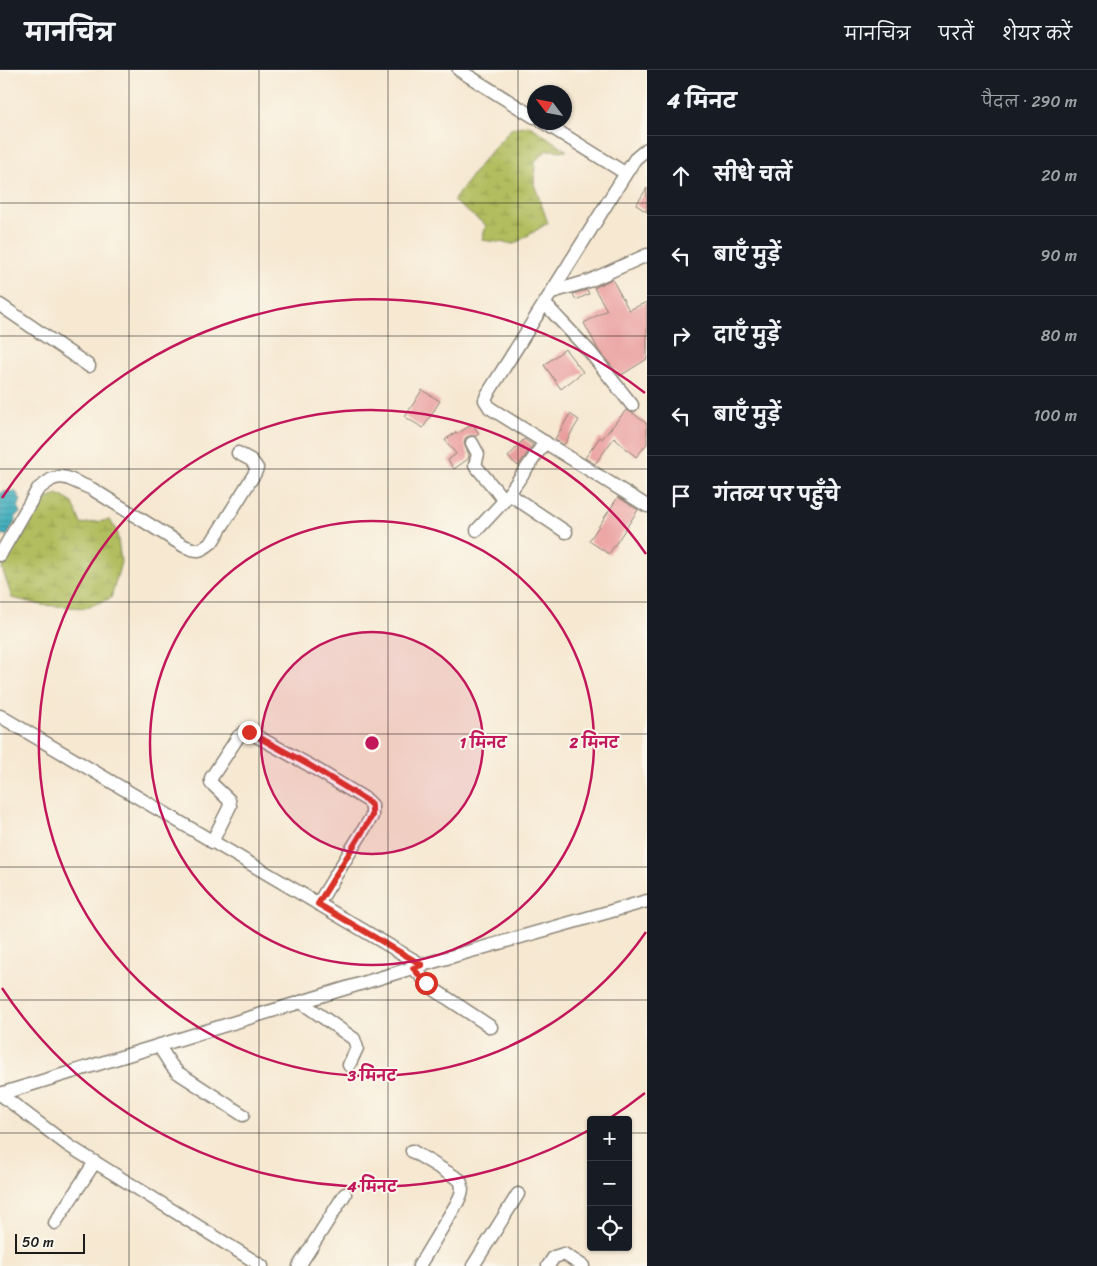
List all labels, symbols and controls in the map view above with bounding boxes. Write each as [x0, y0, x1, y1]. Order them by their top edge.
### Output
text: मानचित्र [25, 12, 114, 54]
text: मानचित्र [844, 18, 911, 50]
text: परतें [939, 18, 974, 50]
text: शेयर करें [1002, 18, 1072, 50]
text: 4 मिनट [667, 82, 737, 120]
north arrow [527, 85, 572, 130]
text: पैदल · 290 m [982, 87, 1077, 116]
text: सीधे चलें [714, 158, 792, 191]
text: 20 m [1041, 161, 1077, 190]
icon: ahead [667, 162, 695, 190]
text: बाएँ मुड़ें [714, 238, 781, 271]
text: 90 m [1041, 241, 1077, 270]
icon: left [667, 242, 695, 270]
text: दाएँ मुड़ें [714, 318, 780, 351]
text: 80 m [1041, 321, 1077, 350]
icon: right [667, 322, 695, 350]
text: बाएँ मुड़ें [714, 398, 781, 431]
text: 100 m [1033, 401, 1077, 430]
icon: left [667, 402, 695, 430]
text: गंतव्य पर पहुँचे [714, 478, 839, 511]
icon: arrive [667, 482, 695, 510]
route end [238, 721, 261, 744]
text: 1 मिनट [460, 730, 508, 756]
text: 2 मिनट [569, 730, 620, 756]
centre of rings [363, 734, 381, 752]
route start [415, 972, 438, 995]
text: 3 मिनट [347, 1063, 397, 1089]
map controls [587, 1116, 632, 1251]
button: + [587, 1116, 632, 1161]
button: − [587, 1161, 632, 1206]
text: 4 मिनट [346, 1174, 398, 1200]
button: locate [587, 1206, 632, 1251]
text: 50 m [22, 1230, 54, 1255]
scale bar [15, 1231, 85, 1254]

